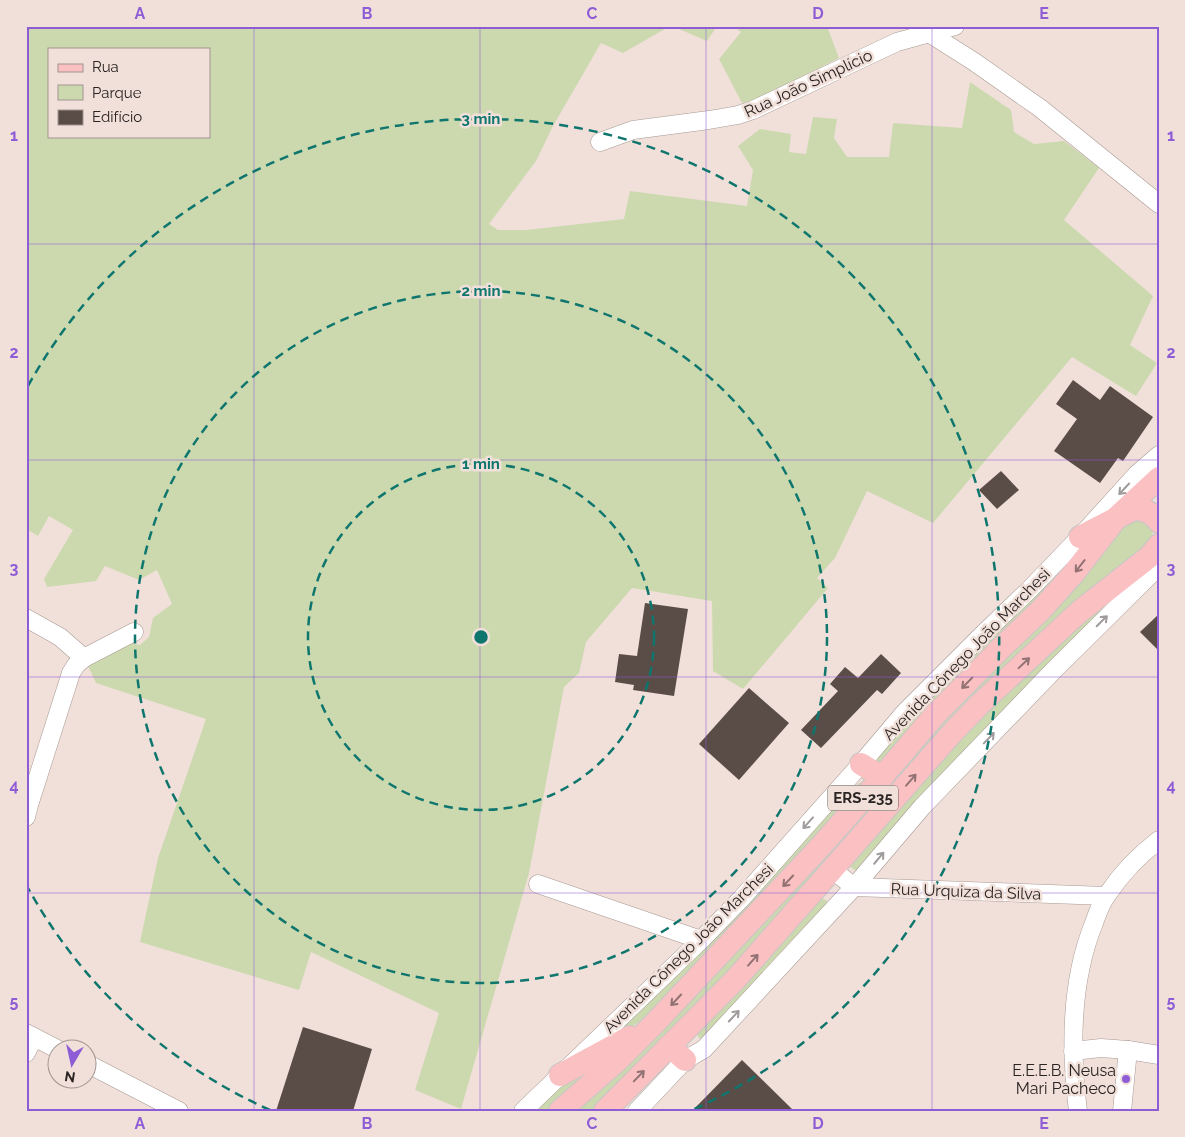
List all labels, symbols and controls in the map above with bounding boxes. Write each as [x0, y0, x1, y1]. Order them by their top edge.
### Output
text: A [135, 4, 146, 23]
text: B [362, 4, 373, 23]
text: C [587, 4, 598, 23]
text: D [812, 4, 824, 23]
text: E [1039, 4, 1049, 23]
street label: Rua João Simplício [741, 45, 875, 121]
legend [48, 48, 210, 138]
text: Rua [92, 58, 119, 76]
text: Parque [92, 84, 142, 102]
text: Edifício [92, 108, 142, 126]
text: 3 min [462, 110, 500, 128]
text: 1 [10, 126, 18, 145]
text: 1 [1167, 126, 1175, 145]
text: 2 min [462, 282, 500, 300]
text: 2 [9, 343, 19, 362]
text: 2 [1166, 343, 1176, 362]
text: 1 min [462, 455, 500, 473]
one-way arrow [1118, 482, 1130, 495]
text: 3 [10, 559, 19, 578]
one-way arrow [1074, 559, 1085, 572]
text: 3 [1167, 559, 1176, 578]
street label: Avenida Cônego João Marchesi [879, 564, 1054, 744]
one-way arrow [1096, 615, 1108, 628]
centre of rings [472, 628, 490, 646]
one-way arrow [1017, 657, 1030, 669]
one-way arrow [961, 676, 973, 688]
one-way arrow [983, 731, 995, 744]
one-way arrow [906, 774, 917, 787]
text: 4 [9, 776, 19, 795]
text: 4 [1166, 776, 1176, 795]
road number: ERS-235 [828, 786, 898, 810]
one-way arrow [803, 817, 814, 830]
one-way arrow [874, 851, 885, 864]
street label: Avenida Cônego João Marchesi [600, 860, 777, 1037]
one-way arrow [782, 875, 794, 888]
street label: Rua Urquiza da Silva [890, 879, 1042, 904]
one-way arrow [747, 953, 759, 966]
text: 5 [10, 992, 19, 1011]
text: 5 [1167, 992, 1176, 1011]
one-way arrow [670, 993, 682, 1006]
one-way arrow [728, 1010, 740, 1023]
north arrow [48, 1040, 98, 1090]
place label: E.E.E.B. Neusa Mari Pacheco [1012, 1061, 1116, 1098]
text: N [63, 1068, 76, 1086]
one-way arrow [633, 1070, 646, 1082]
marker: E.E.E.B. Neusa Mari Pacheco [1120, 1073, 1132, 1085]
text: A [135, 1114, 146, 1133]
text: B [362, 1114, 373, 1133]
text: C [587, 1114, 598, 1133]
text: D [812, 1114, 824, 1133]
text: E [1039, 1114, 1049, 1133]

